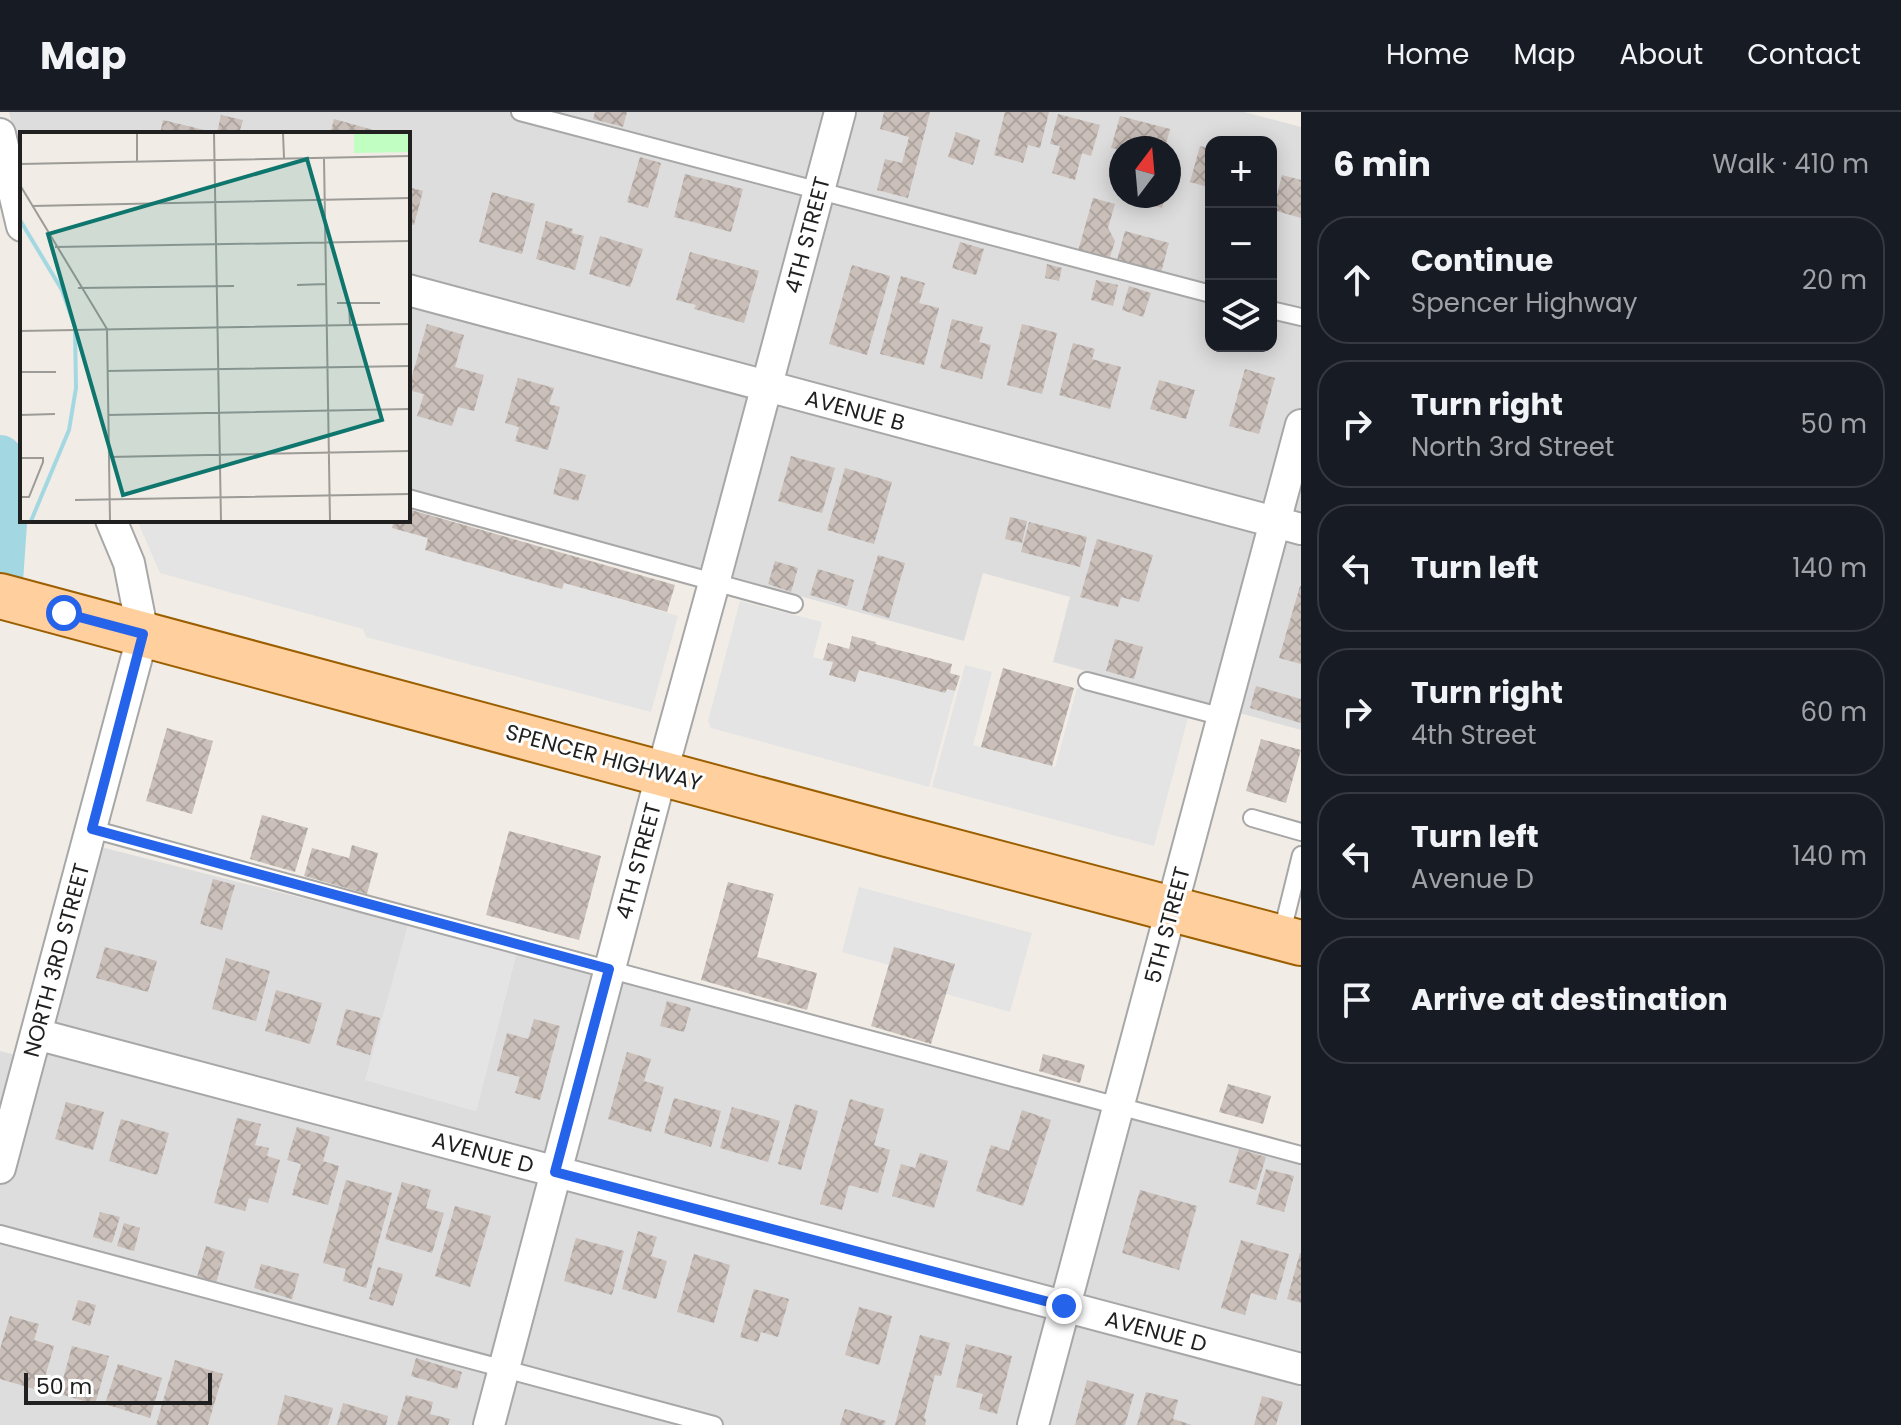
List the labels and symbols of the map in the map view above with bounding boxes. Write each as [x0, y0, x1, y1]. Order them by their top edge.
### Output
inset map [20, 132, 410, 522]
north arrow [1109, 136, 1181, 208]
street label: 4TH STREET [777, 173, 838, 297]
street label: AVENUE B [802, 382, 908, 439]
route start [46, 595, 82, 631]
street label: SPENCER HIGHWAY [502, 716, 706, 799]
street label: 4TH STREET [608, 799, 669, 923]
street label: NORTH 3RD STREET [16, 860, 97, 1061]
street label: 5TH STREET [1137, 863, 1198, 987]
street label: AVENUE D [429, 1124, 537, 1181]
route end [1046, 1288, 1082, 1324]
street label: AVENUE D [1102, 1303, 1210, 1360]
scale bar [24, 1369, 212, 1405]

